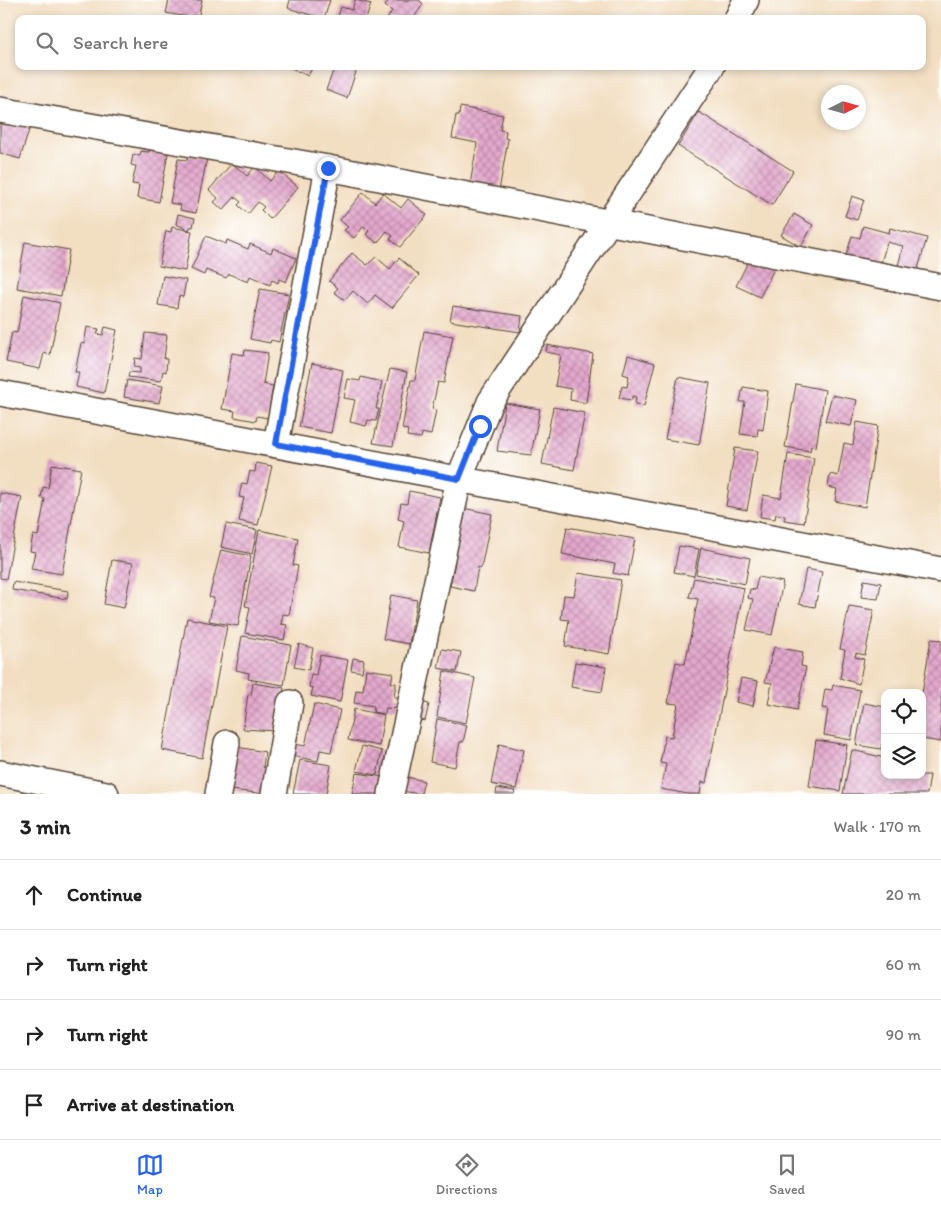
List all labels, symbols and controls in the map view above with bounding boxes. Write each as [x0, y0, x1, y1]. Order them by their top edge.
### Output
search box [15, 15, 926, 70]
icon: search [33, 29, 61, 57]
text: Search here [73, 31, 168, 54]
north arrow [821, 85, 866, 130]
route end [317, 157, 340, 180]
route start [469, 415, 492, 438]
map controls [881, 689, 926, 779]
button: locate [881, 689, 926, 734]
button: layers [881, 734, 926, 779]
text: 3 min [20, 814, 70, 839]
text: Walk · 170 m [834, 817, 921, 836]
icon: ahead [20, 881, 48, 909]
text: Continue [67, 883, 142, 906]
text: 20 m [886, 885, 921, 904]
icon: right [20, 951, 48, 979]
text: Turn right [67, 953, 148, 976]
text: 60 m [886, 955, 921, 974]
icon: right [20, 1021, 48, 1049]
text: Turn right [67, 1023, 148, 1046]
text: 90 m [886, 1025, 921, 1044]
icon: arrive [20, 1091, 48, 1119]
text: Arrive at destination [67, 1093, 234, 1116]
tab: Map [136, 1151, 164, 1198]
tab: Directions [436, 1151, 497, 1198]
tab: Saved [769, 1151, 805, 1198]

